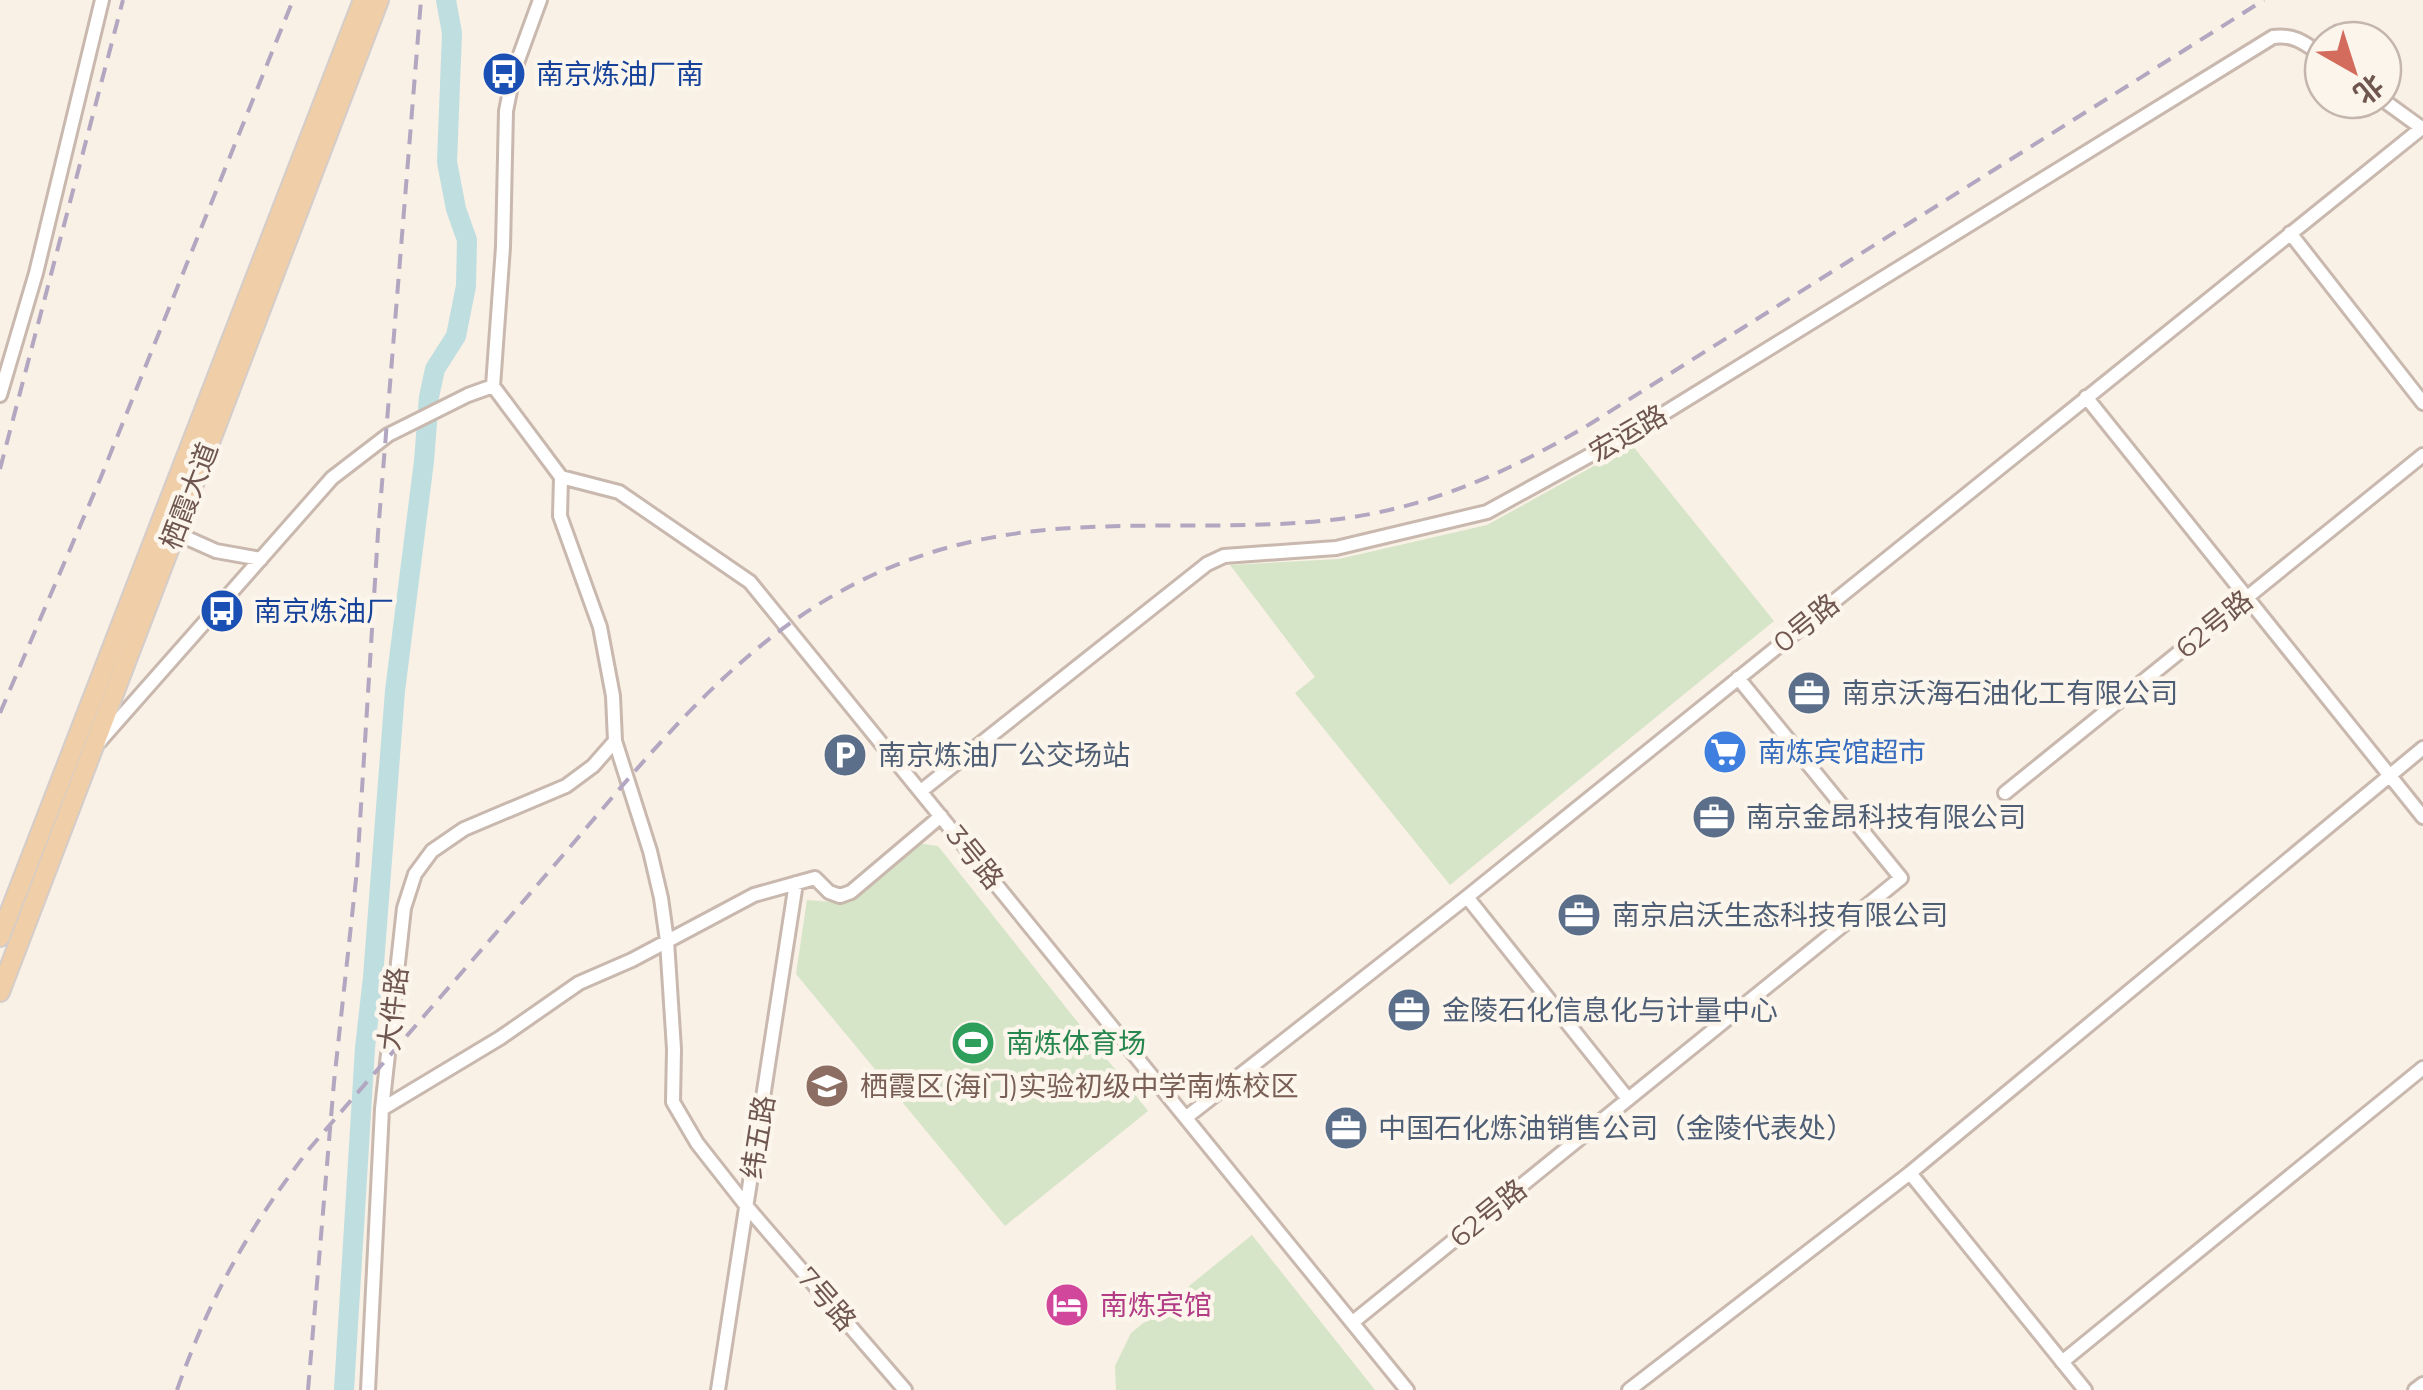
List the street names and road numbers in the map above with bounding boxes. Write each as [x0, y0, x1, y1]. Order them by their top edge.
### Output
street label: 宏运路 [1583, 397, 1673, 469]
street label: 栖霞大道 [153, 438, 225, 554]
street label: 62号路 [2169, 583, 2259, 665]
street label: 0号路 [1766, 586, 1846, 660]
street label: 3号路 [939, 818, 1011, 896]
street label: 大件路 [372, 965, 414, 1053]
street label: 纬五路 [735, 1093, 781, 1181]
street label: 62号路 [1443, 1172, 1533, 1254]
street label: 7号路 [790, 1260, 864, 1338]

